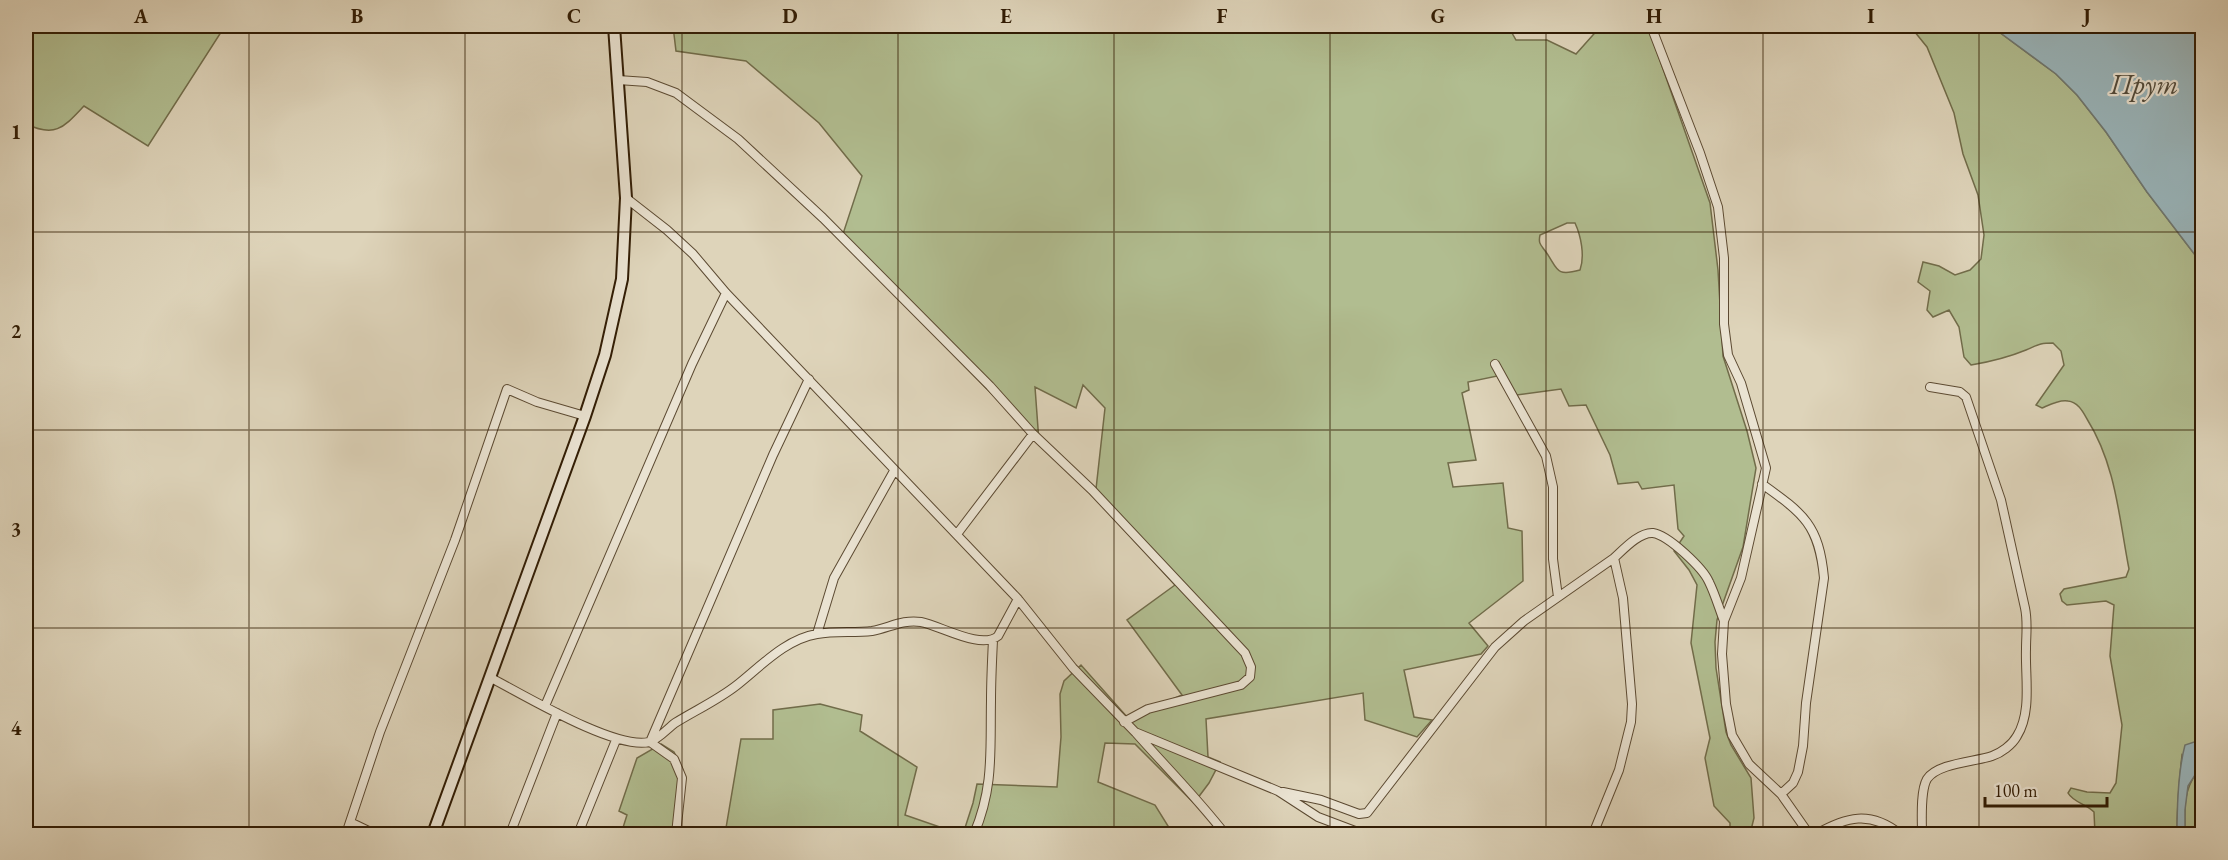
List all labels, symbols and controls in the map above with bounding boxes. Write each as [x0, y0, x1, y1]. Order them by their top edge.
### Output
text: A [133, 3, 149, 29]
text: B [351, 3, 363, 29]
text: C [567, 3, 581, 29]
text: D [782, 3, 798, 29]
text: E [1000, 3, 1012, 29]
text: F [1217, 3, 1228, 29]
text: G [1431, 3, 1445, 29]
text: H [1646, 3, 1662, 29]
text: I [1867, 3, 1875, 29]
text: J [2081, 3, 2091, 29]
water label: Прут [2109, 66, 2178, 102]
text: 1 [11, 119, 21, 145]
text: 2 [11, 318, 22, 344]
text: 3 [11, 516, 21, 542]
text: 4 [11, 715, 22, 741]
scale bar [1985, 770, 2106, 808]
text: 100 m [1994, 779, 2038, 802]

